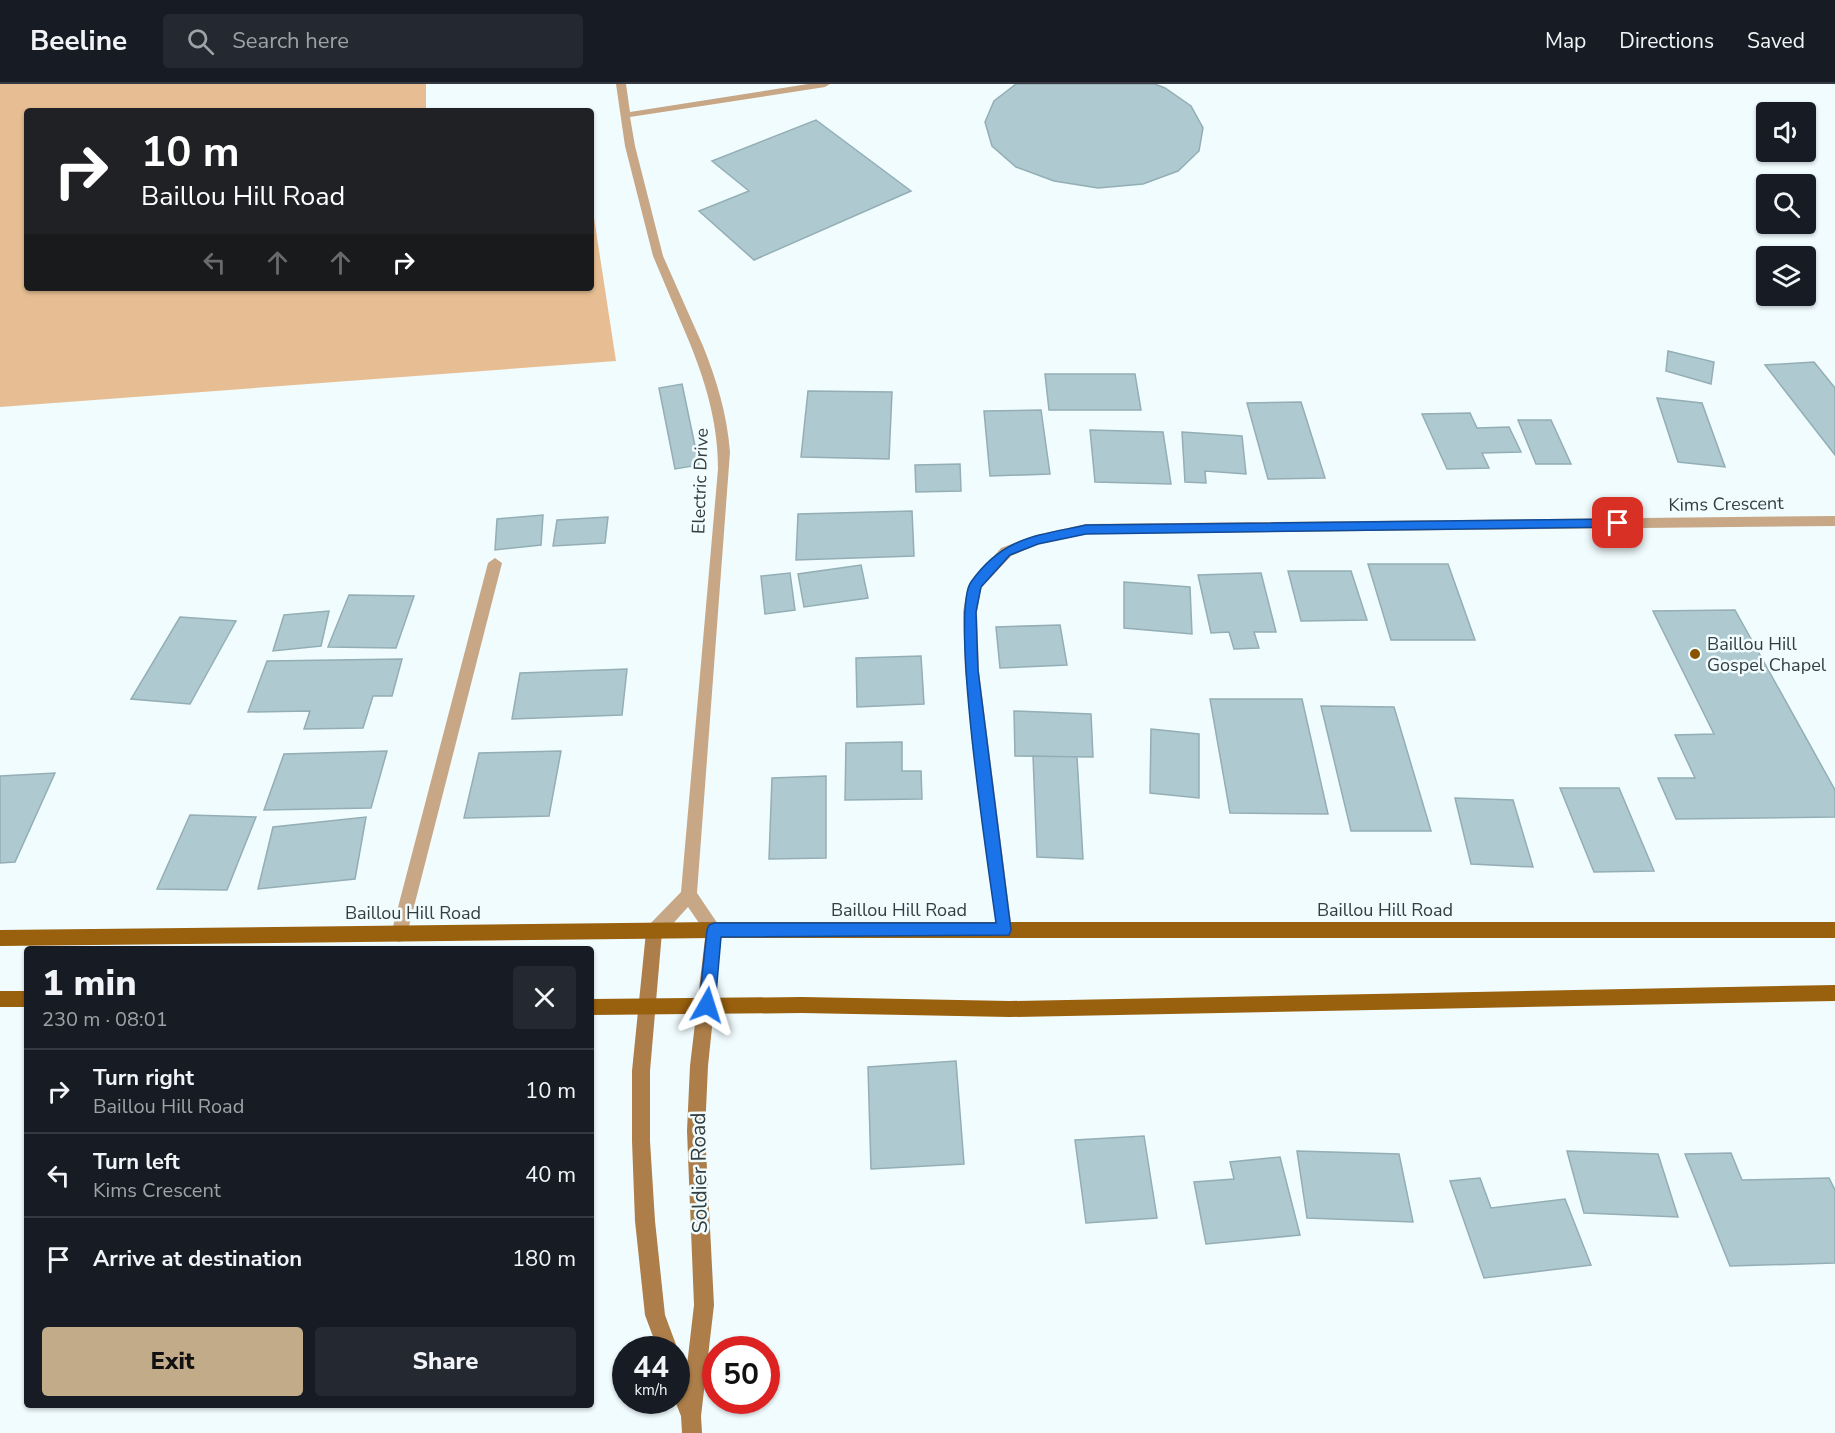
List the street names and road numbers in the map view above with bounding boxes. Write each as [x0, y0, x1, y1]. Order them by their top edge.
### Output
street label: Electric Drive [686, 428, 714, 534]
street label: Kims Crescent [1668, 491, 1784, 517]
street label: Baillou Hill Road [831, 898, 967, 922]
street label: Baillou Hill Road [1317, 898, 1453, 922]
street label: Baillou Hill Road [345, 901, 481, 925]
street label: Soldier Road [684, 1112, 714, 1234]

